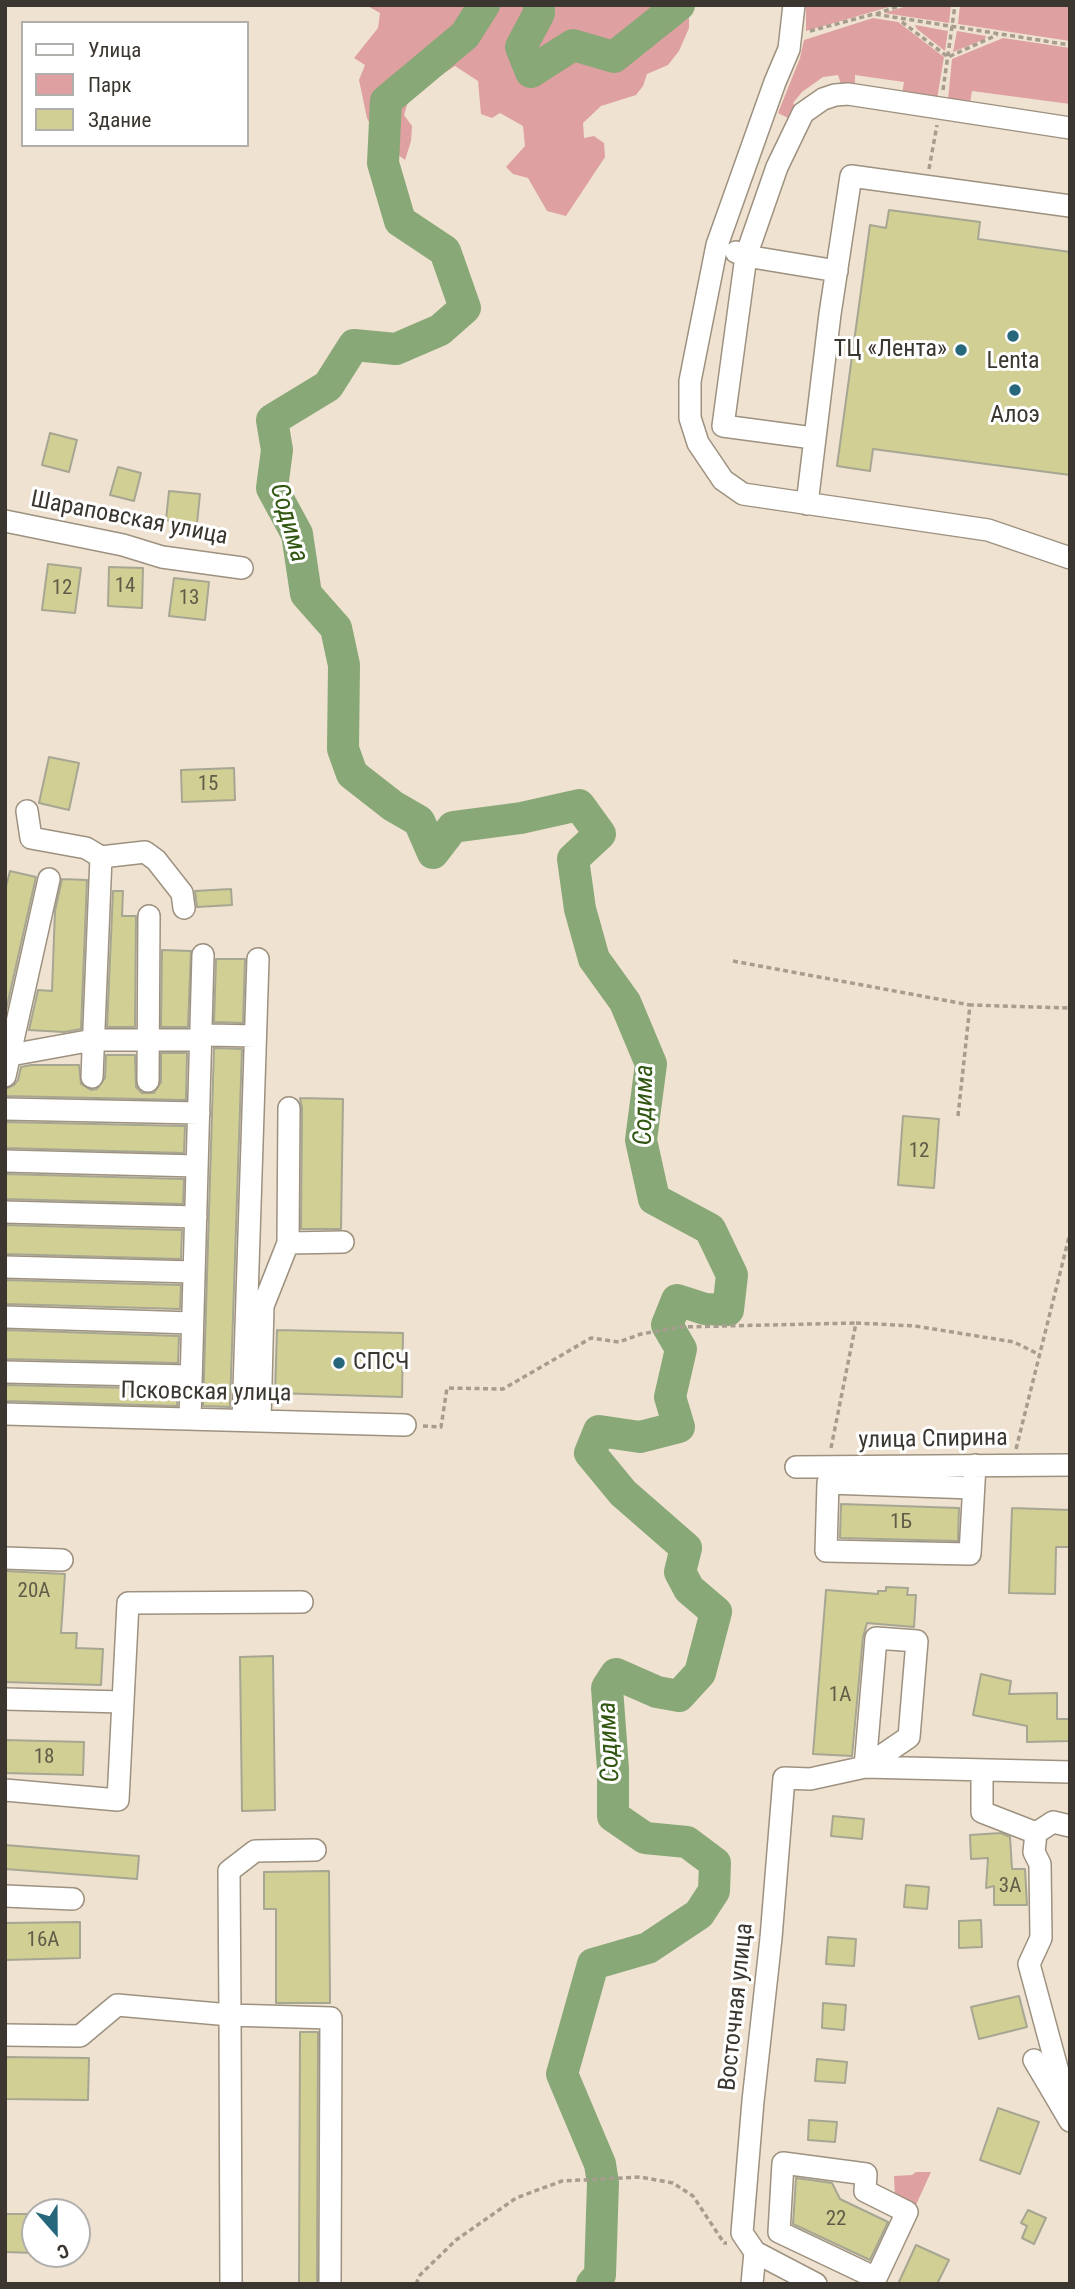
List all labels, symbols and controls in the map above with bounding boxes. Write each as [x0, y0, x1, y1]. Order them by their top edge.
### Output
legend [21, 21, 248, 147]
text: Улица [88, 38, 141, 62]
text: Парк [88, 73, 132, 97]
text: Здание [88, 108, 151, 132]
marker: Lenta [1005, 328, 1021, 344]
place label: ТЦ «Лента» [834, 336, 947, 364]
marker: ТЦ «Лента» [953, 342, 969, 358]
place label: Lenta [987, 348, 1039, 376]
marker: Алоэ [1007, 382, 1023, 398]
place label: Алоэ [990, 402, 1040, 430]
water label: Содима [262, 480, 314, 566]
street label: Шараповская улица [28, 486, 230, 552]
house number: 14 [115, 574, 135, 600]
house number: 12 [52, 576, 72, 602]
house number: 13 [179, 586, 199, 612]
house number: 15 [198, 772, 218, 798]
water label: Содима [629, 1064, 661, 1146]
house number: 12 [909, 1139, 929, 1165]
place label: СПСЧ [353, 1349, 410, 1377]
marker: СПСЧ [331, 1355, 347, 1371]
street label: Псковская улица [120, 1377, 292, 1409]
street label: улица Спирина [858, 1424, 1008, 1456]
house number: 1Б [890, 1510, 912, 1536]
house number: 20А [18, 1579, 50, 1605]
house number: 1А [829, 1683, 851, 1709]
water label: Содима [592, 1701, 628, 1783]
house number: 18 [34, 1745, 54, 1771]
house number: 3А [999, 1874, 1021, 1900]
street label: Восточная улица [714, 1922, 760, 2092]
house number: 16А [27, 1928, 59, 1954]
north arrow [21, 2198, 91, 2268]
house number: 22 [826, 2207, 846, 2233]
text: С [54, 2239, 72, 2264]

